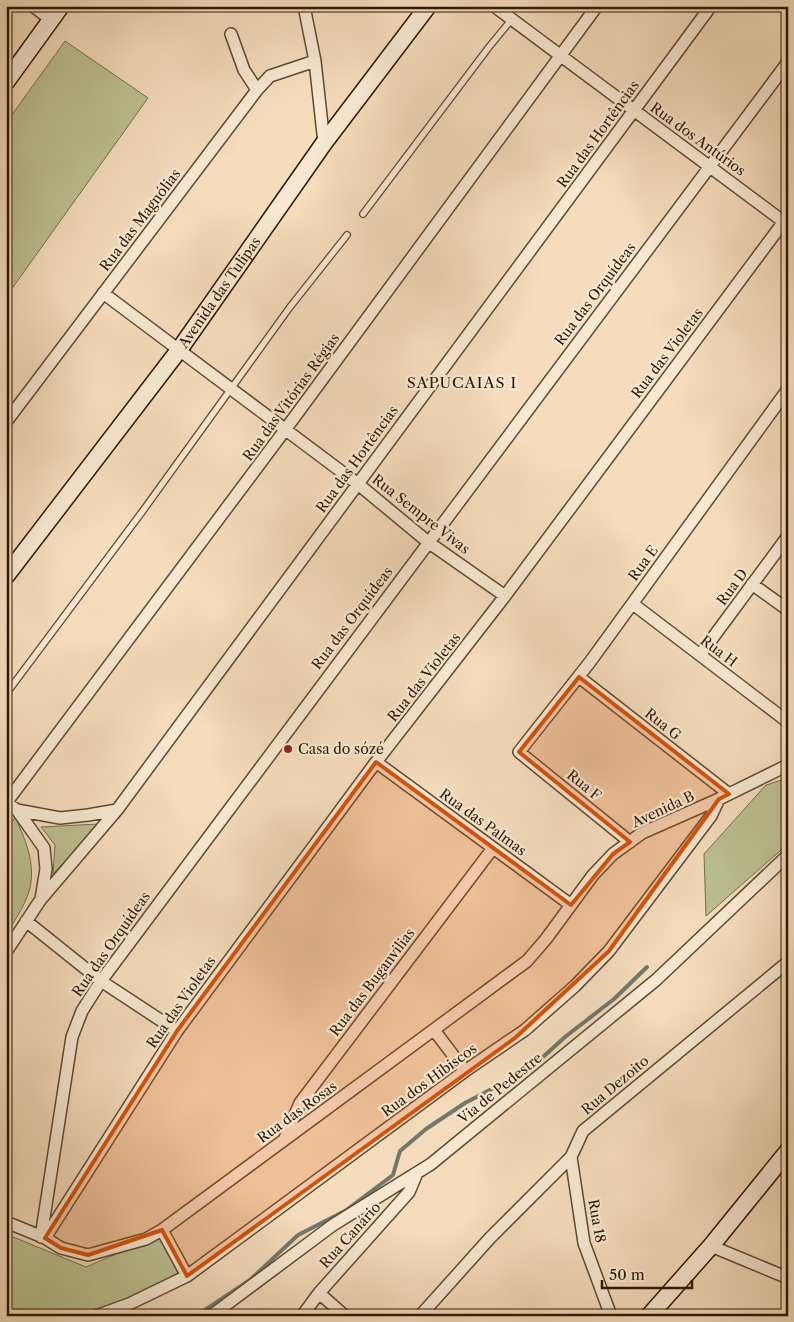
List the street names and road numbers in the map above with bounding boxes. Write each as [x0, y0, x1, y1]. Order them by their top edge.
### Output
street label: Rua das Hortências [553, 77, 643, 191]
street label: Rua dos Antúrios [647, 98, 749, 180]
street label: Rua das Magnólias [96, 165, 184, 275]
street label: Avenida das Tulipas [174, 233, 265, 352]
street label: Rua das Orquídeas [550, 239, 640, 349]
street label: Rua das Violetas [627, 304, 707, 402]
street label: Rua das Vitórias Régias [239, 330, 343, 464]
street label: Rua das Hortências [312, 402, 402, 516]
street label: Rua Sempre Vivas [368, 470, 474, 558]
street label: Rua E [624, 542, 662, 584]
street label: Rua das Orquídeas [307, 563, 397, 673]
street label: Rua D [713, 565, 751, 609]
street label: Rua das Violetas [384, 629, 464, 725]
street label: Rua H [697, 631, 741, 671]
street label: Rua G [641, 704, 685, 744]
street label: Rua F [563, 766, 605, 804]
street label: Rua das Palmas [436, 785, 530, 859]
street label: Avenida B [628, 787, 697, 832]
street label: Rua das Orquídeas [68, 888, 154, 1000]
street label: Rua das Buganvilias [325, 924, 419, 1040]
street label: Rua das Violetas [143, 952, 219, 1052]
street label: Rua dos Hibiscos [378, 1039, 480, 1121]
street label: Via de Pedestre [454, 1048, 546, 1128]
street label: Rua Dezoito [578, 1052, 652, 1118]
street label: Rua das Rosas [254, 1077, 340, 1147]
street label: Rua Canário [316, 1198, 384, 1272]
street label: Rua 18 [584, 1198, 610, 1244]

